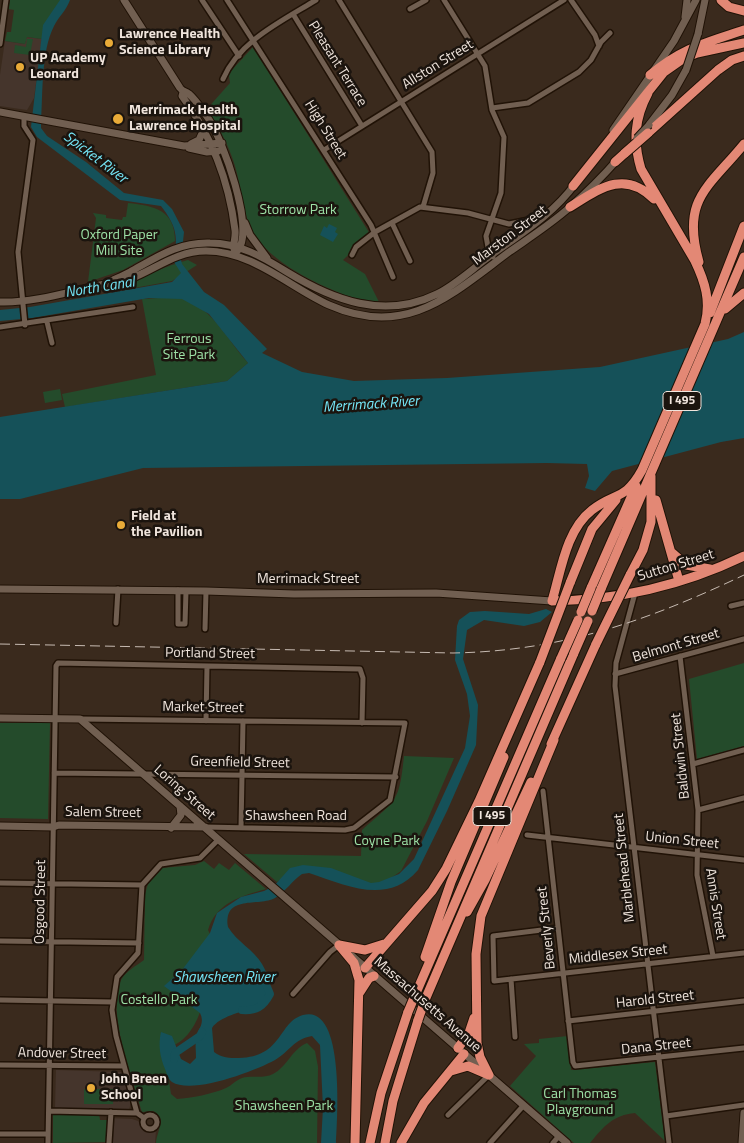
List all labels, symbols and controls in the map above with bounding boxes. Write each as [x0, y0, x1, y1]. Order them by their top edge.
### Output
street label: Pleasant Terrace [304, 18, 370, 110]
place label: Lawrence Health Science Library [119, 27, 220, 59]
marker: Lawrence Health Science Library [103, 37, 115, 49]
street label: Allston Street [399, 37, 477, 93]
place label: UP Academy Leonard [30, 51, 106, 84]
marker: UP Academy Leonard [14, 61, 26, 73]
street label: High Street [300, 97, 350, 163]
place label: Merrimack Health Lawrence Hospital [129, 103, 241, 136]
marker: Merrimack Health Lawrence Hospital [111, 112, 125, 126]
water label: Spicket River [59, 128, 131, 188]
street label: Marston Street [469, 202, 551, 270]
park label: Storrow Park [259, 203, 337, 219]
park label: Oxford Paper Mill Site [80, 228, 158, 260]
water label: North Canal [64, 274, 136, 302]
park label: Ferrous Site Park [163, 332, 215, 364]
road number: I 495 [663, 392, 701, 411]
water label: Merrimack River [322, 393, 420, 417]
place label: Field at the Pavilion [131, 509, 202, 542]
marker: Field at the Pavilion [115, 519, 127, 531]
street label: Sutton Street [636, 546, 716, 586]
street label: Merrimack Street [257, 572, 359, 588]
street label: Belmont Street [631, 626, 721, 666]
street label: Portland Street [165, 645, 255, 663]
street label: Market Street [162, 699, 244, 717]
street label: Baldwin Street [668, 712, 694, 800]
street label: Greenfield Street [190, 754, 290, 772]
street label: Loring Street [150, 762, 218, 824]
street label: Salem Street [65, 804, 141, 822]
road number: I 495 [473, 806, 511, 826]
street label: Shawsheen Road [245, 809, 347, 825]
street label: Marblehead Street [611, 813, 639, 923]
street label: Union Street [644, 829, 720, 853]
park label: Coyne Park [354, 834, 420, 850]
street label: Osgood Street [32, 860, 50, 944]
street label: Annis Street [701, 867, 729, 941]
street label: Beverly Street [534, 886, 560, 970]
street label: Middlesex Street [568, 941, 668, 969]
street label: Massachusetts Avenue [370, 954, 484, 1056]
water label: Shawsheen River [173, 969, 275, 987]
street label: Harold Street [615, 988, 695, 1012]
park label: Costello Park [120, 993, 198, 1009]
street label: Dana Street [620, 1035, 692, 1059]
street label: Andover Street [18, 1045, 106, 1063]
place label: John Breen School [101, 1072, 167, 1104]
marker: John Breen School [85, 1082, 97, 1094]
park label: Carl Thomas Playground [543, 1087, 617, 1120]
park label: Shawsheen Park [235, 1099, 333, 1115]

